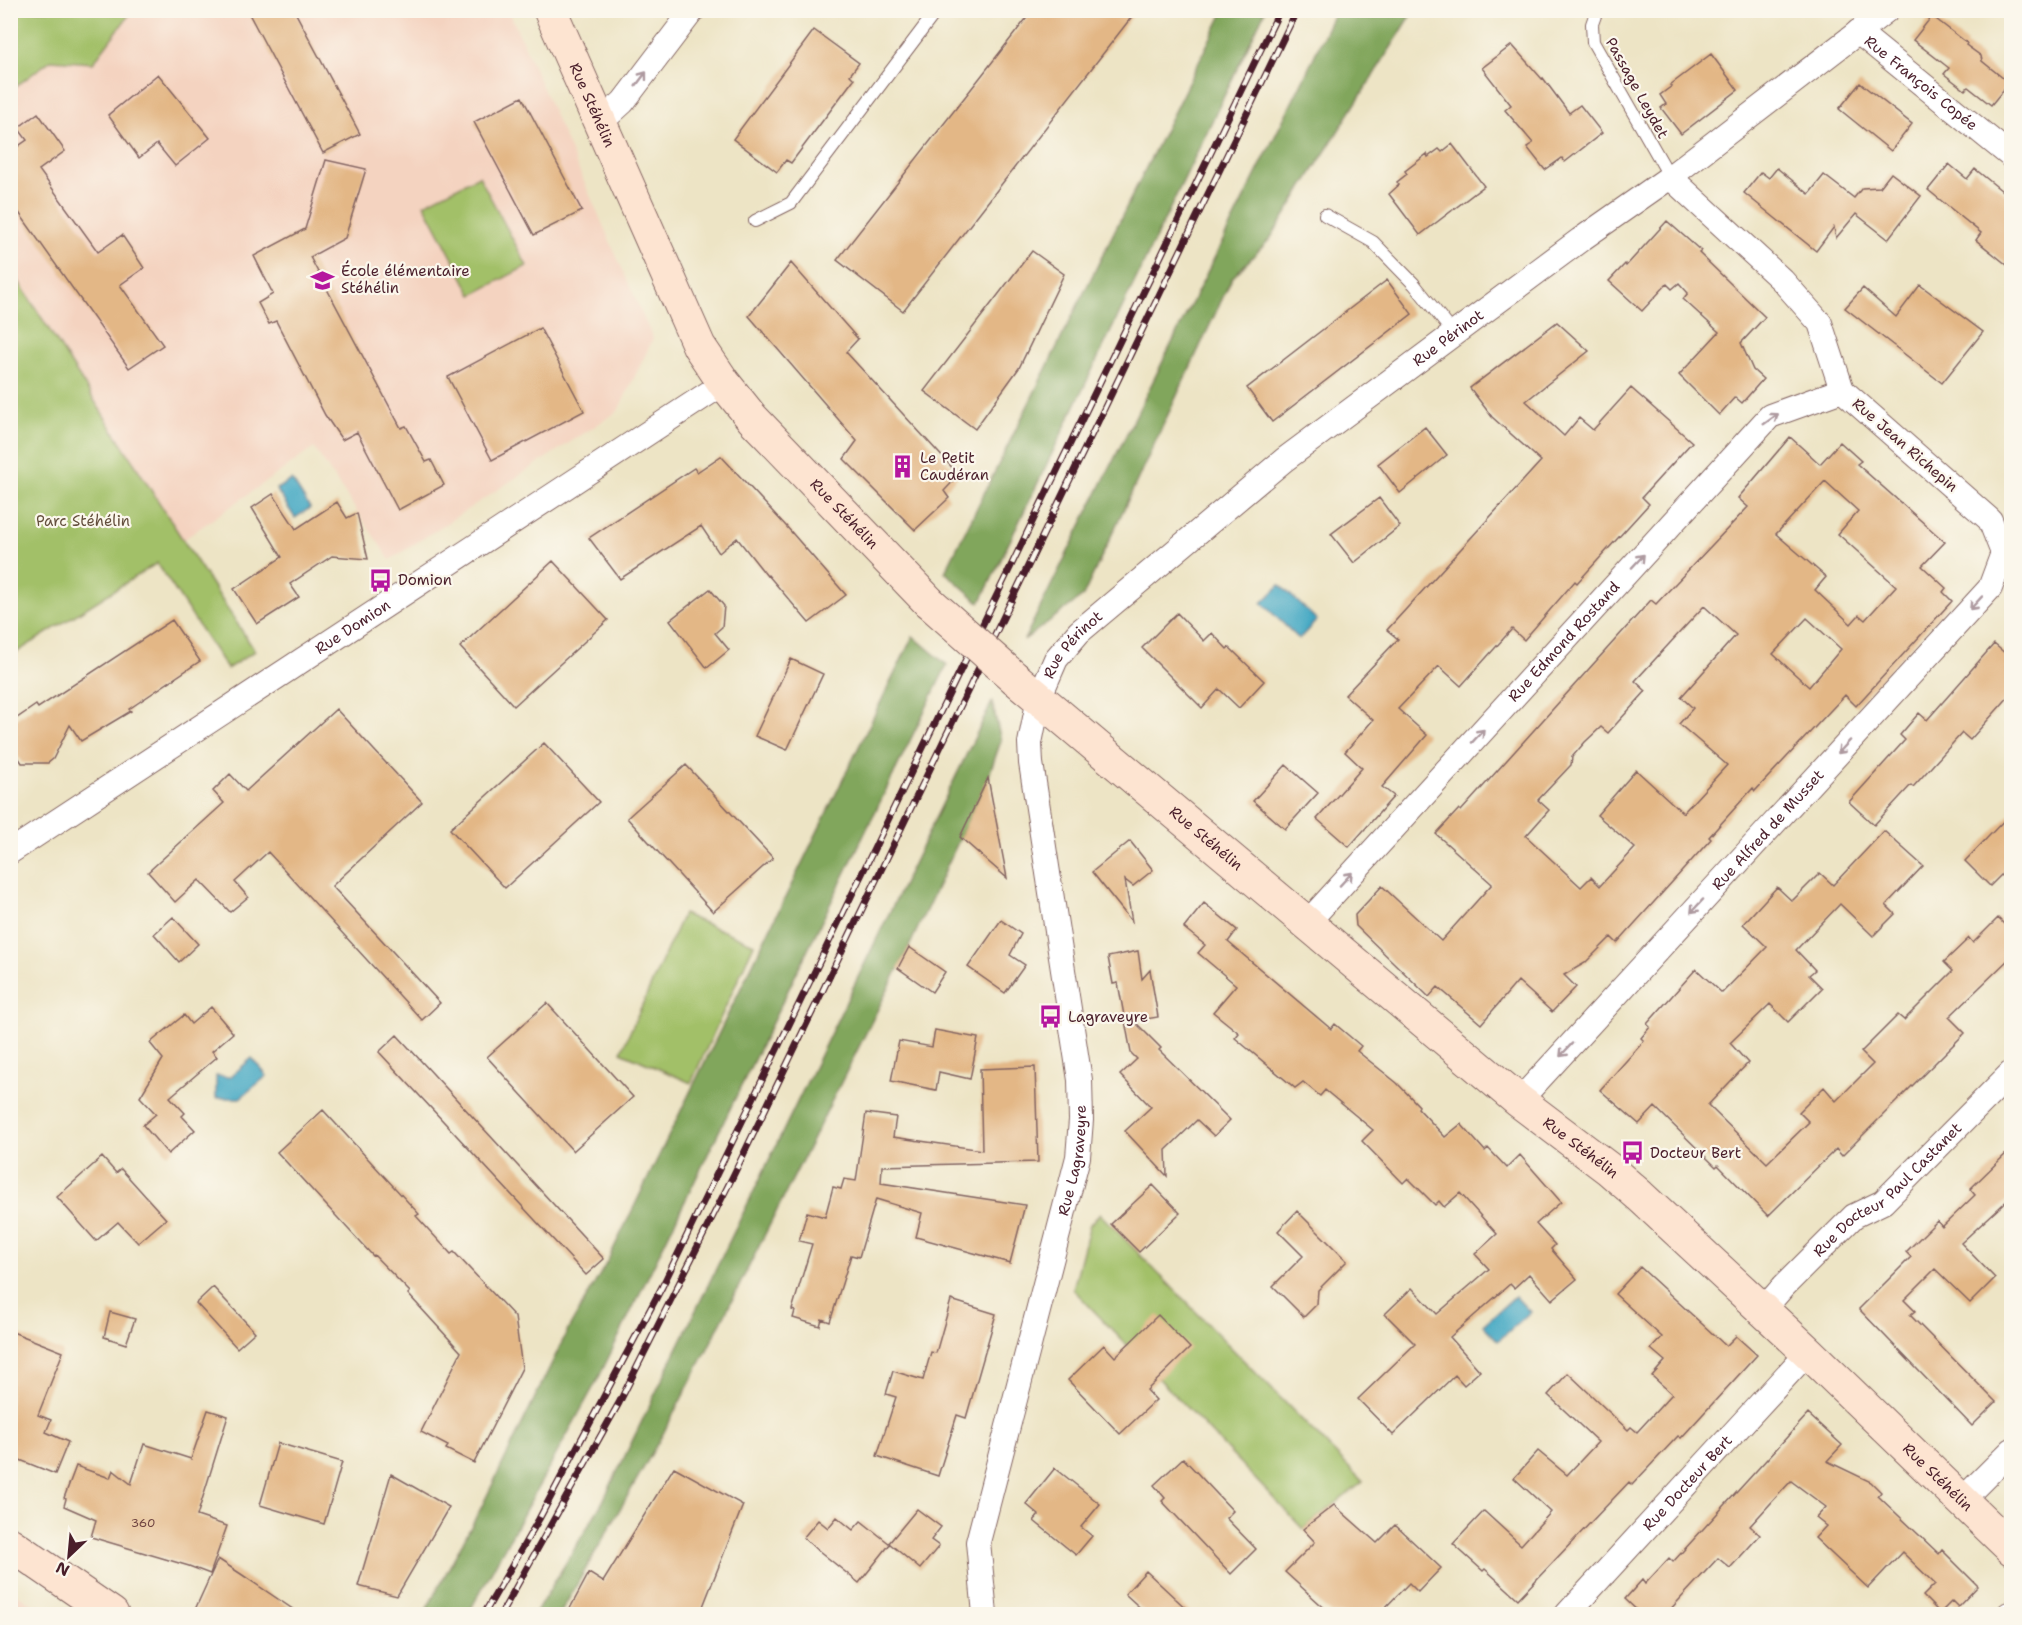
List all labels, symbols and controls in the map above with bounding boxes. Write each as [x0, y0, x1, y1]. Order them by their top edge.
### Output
street label: Rue François Copée [1860, 31, 1982, 135]
street label: Passage Leydet [1601, 34, 1673, 142]
street label: Rue Stéhélin [565, 60, 620, 150]
one-way arrow [634, 71, 647, 87]
place label: École élémentaire Stéhélin [341, 260, 470, 298]
school or university icon: École élémentaire Stéhélin [310, 267, 336, 293]
street label: Rue Périnot [1408, 305, 1488, 371]
street label: Rue Jean Richepin [1848, 394, 1962, 496]
one-way arrow [1763, 413, 1779, 426]
place label: Le Petit Caudéran [920, 448, 989, 485]
building icon: Le Petit Caudéran [889, 454, 915, 480]
street label: Rue Stéhélin [806, 474, 883, 553]
park label: Parc Stéhélin [36, 511, 130, 531]
one-way arrow [1631, 554, 1645, 569]
bus stop icon: Domion [367, 567, 393, 593]
place label: Domion [398, 570, 452, 590]
street label: Rue Edmond Rostand [1504, 577, 1624, 706]
street label: Rue Domion [311, 595, 394, 659]
one-way arrow [1968, 596, 1983, 611]
street label: Rue Périnot [1039, 606, 1107, 682]
one-way arrow [1471, 728, 1485, 743]
one-way arrow [1837, 739, 1851, 754]
street label: Rue Alfred de Musset [1707, 765, 1828, 895]
street label: Rue Stéhélin [1165, 802, 1247, 875]
one-way arrow [1339, 872, 1353, 887]
one-way arrow [1691, 898, 1705, 913]
bus stop icon: Lagraveyre [1037, 1004, 1063, 1030]
place label: Lagraveyre [1068, 1007, 1148, 1027]
one-way arrow [1558, 1042, 1573, 1057]
street label: Rue Lagraveyre [1053, 1105, 1091, 1218]
street label: Rue Stéhélin [1539, 1113, 1623, 1183]
street label: Rue Docteur Paul Castanet [1809, 1118, 1966, 1261]
bus stop icon: Docteur Bert [1619, 1140, 1645, 1166]
place label: Docteur Bert [1650, 1143, 1741, 1163]
street label: Rue Docteur Bert [1638, 1431, 1737, 1535]
street label: Rue Stéhélin [1898, 1439, 1977, 1516]
house number: 360 [131, 1515, 155, 1531]
north arrow [39, 1526, 99, 1586]
text: N [52, 1557, 73, 1581]

